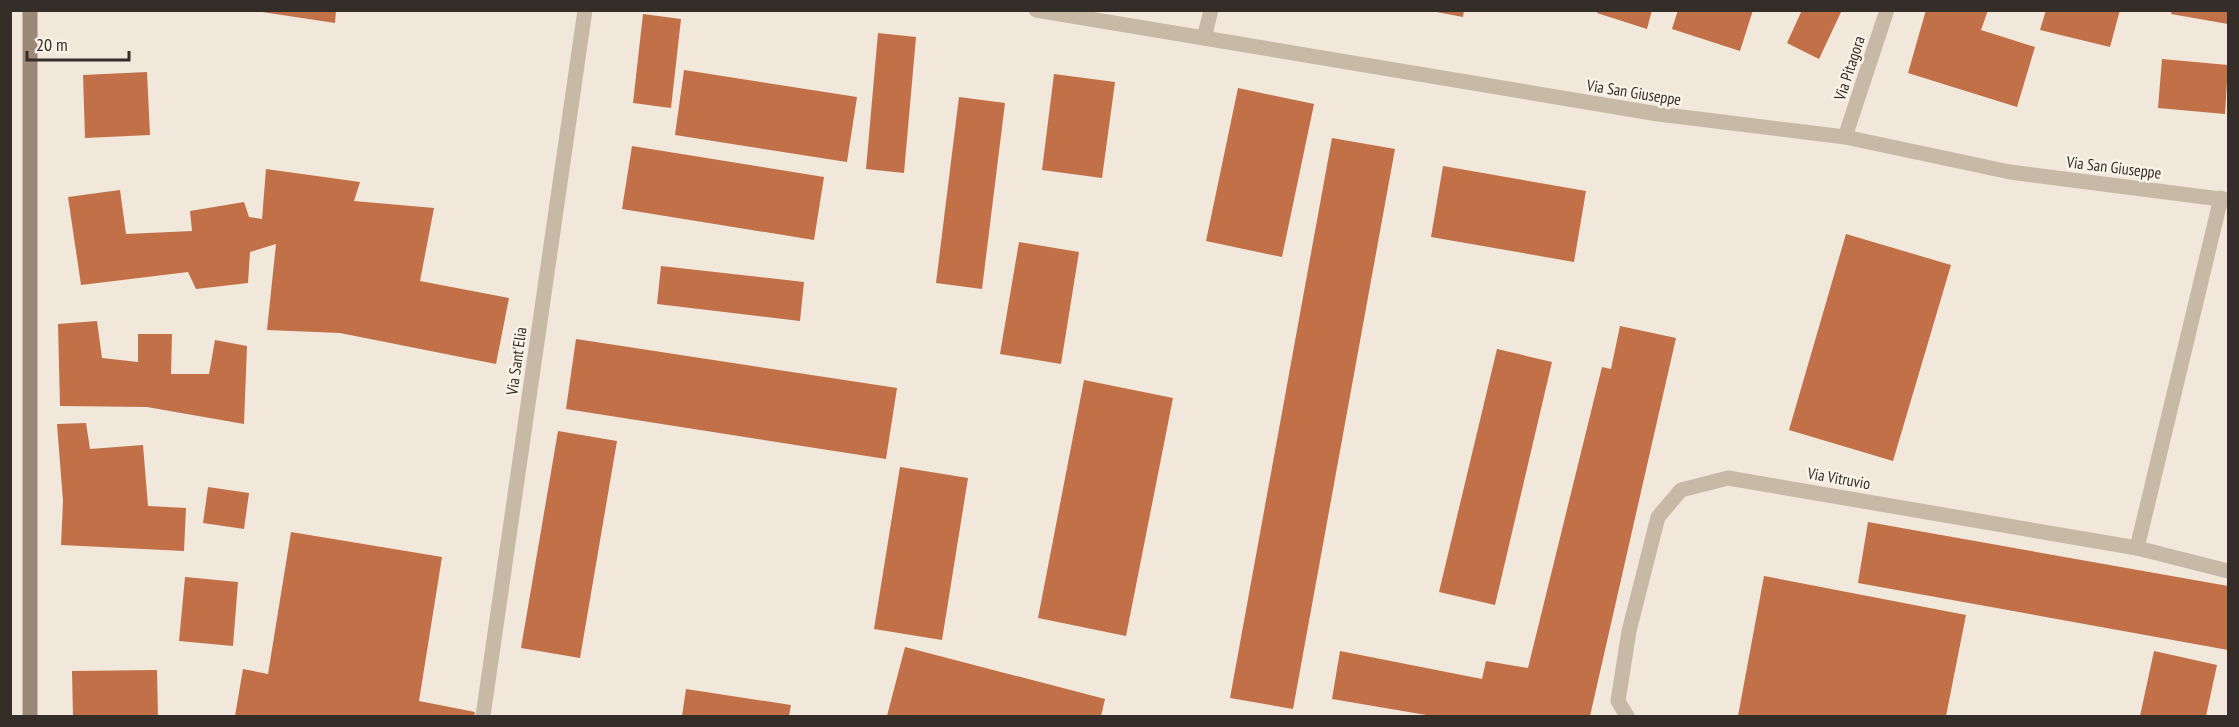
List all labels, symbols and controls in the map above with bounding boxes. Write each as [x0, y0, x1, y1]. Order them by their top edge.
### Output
scale bar [27, 24, 129, 62]
text: 20 m [36, 33, 68, 56]
street label: Via Pitagora [1829, 33, 1869, 104]
street label: Via San Giuseppe [1584, 75, 1683, 109]
street label: Via San Giuseppe [2065, 151, 2162, 183]
street label: Via Sant'Elia [501, 326, 531, 397]
street label: Via Vitruvio [1805, 462, 1872, 493]

